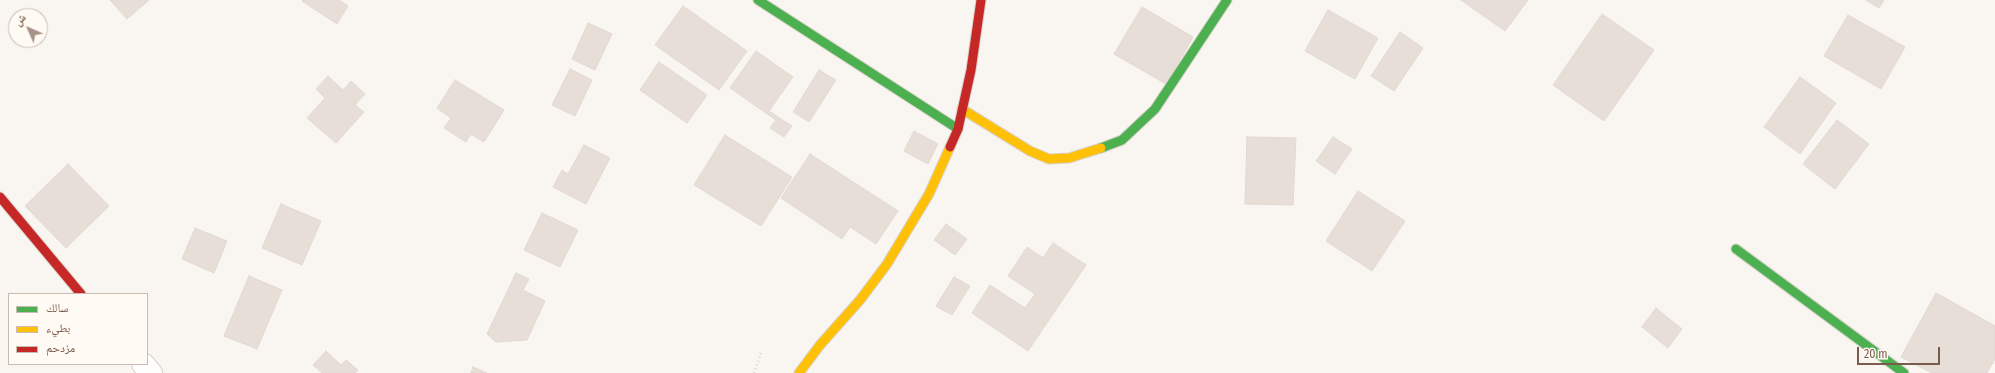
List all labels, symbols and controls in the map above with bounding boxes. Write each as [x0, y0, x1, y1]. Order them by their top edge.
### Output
north arrow [8, 8, 48, 48]
text: ش [11, 11, 29, 29]
legend [8, 293, 148, 365]
text: سالك [46, 301, 68, 315]
text: بطيء [46, 321, 70, 335]
scale bar [1859, 339, 1942, 365]
text: مزدحم [46, 341, 75, 355]
text: 20 m [1864, 347, 1888, 361]

